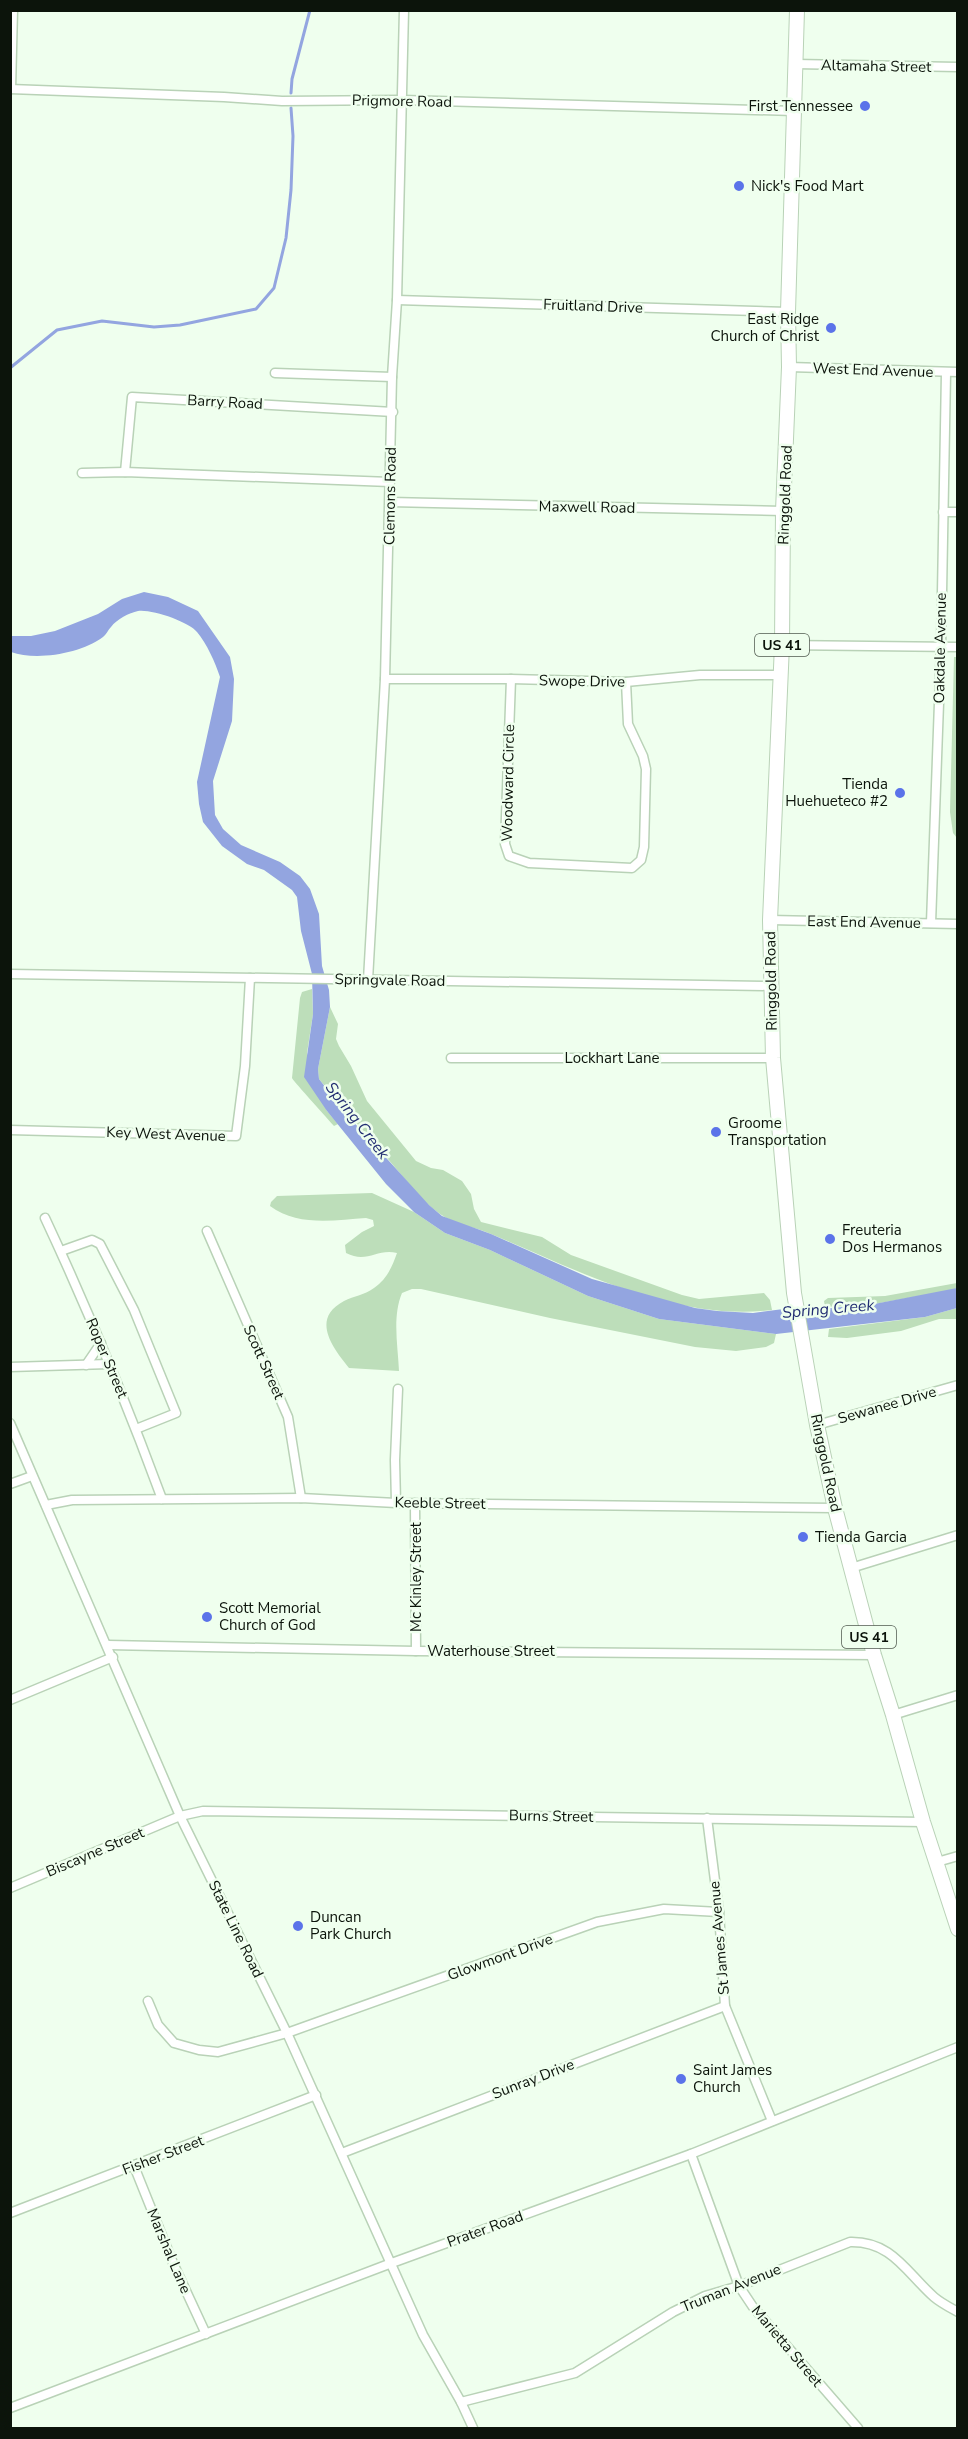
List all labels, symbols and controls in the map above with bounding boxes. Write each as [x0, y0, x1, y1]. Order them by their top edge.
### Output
street label: Altamaha Street [821, 55, 932, 77]
street label: Prigmore Road [352, 90, 452, 112]
place label: First Tennessee [748, 96, 853, 116]
marker: First Tennessee [858, 99, 872, 113]
place label: Nick's Food Mart [751, 176, 864, 196]
marker: Nick's Food Mart [732, 179, 746, 193]
street label: Fruitland Drive [543, 294, 643, 318]
place label: East Ridge Church of Christ [710, 309, 820, 346]
marker: East Ridge Church of Christ [824, 321, 838, 335]
street label: West End Avenue [812, 358, 934, 382]
street label: Barry Road [187, 390, 263, 414]
street label: Ringgold Road [773, 445, 797, 545]
street label: Clemons Road [379, 447, 401, 545]
street label: Maxwell Road [539, 496, 635, 518]
street label: Oakdale Avenue [929, 592, 951, 704]
road number: US 41 [755, 634, 809, 656]
street label: Swope Drive [539, 670, 625, 692]
street label: Woodward Circle [497, 724, 519, 842]
place label: Tienda Huehueteco #2 [785, 774, 888, 811]
marker: Tienda Huehueteco #2 [893, 786, 907, 800]
street label: East End Avenue [807, 911, 921, 933]
street label: Ringgold Road [760, 931, 782, 1031]
street label: Springvale Road [334, 969, 446, 991]
street label: Lockhart Lane [565, 1048, 659, 1068]
water label: Spring Creek [320, 1077, 395, 1165]
place label: Groome Transportation [728, 1113, 827, 1150]
street label: Key West Avenue [106, 1122, 226, 1146]
marker: Groome Transportation [709, 1125, 723, 1139]
place label: Freuteria Dos Hermanos [842, 1220, 942, 1257]
marker: Freuteria Dos Hermanos [823, 1232, 837, 1246]
water label: Spring Creek [781, 1294, 876, 1324]
street label: Roper Street [81, 1315, 133, 1402]
street label: Scott Street [239, 1322, 290, 1403]
street label: Sewanee Drive [835, 1381, 939, 1429]
street label: Ringgold Road [806, 1412, 846, 1514]
street label: Keeble Street [394, 1492, 486, 1514]
street label: Mc Kinley Street [406, 1521, 426, 1632]
place label: Tienda Garcia [815, 1527, 907, 1547]
marker: Tienda Garcia [796, 1530, 810, 1544]
place label: Scott Memorial Church of God [219, 1598, 321, 1635]
marker: Scott Memorial Church of God [200, 1610, 214, 1624]
road number: US 41 [842, 1626, 896, 1648]
street label: Waterhouse Street [427, 1641, 555, 1661]
street label: Burns Street [509, 1805, 594, 1827]
street label: Biscayne Street [43, 1822, 148, 1882]
street label: State Line Road [204, 1877, 268, 1981]
street label: St James Avenue [704, 1880, 734, 1996]
place label: Duncan Park Church [310, 1907, 392, 1944]
marker: Duncan Park Church [291, 1919, 305, 1933]
street label: Glowmont Drive [445, 1929, 555, 1985]
street label: Sunray Drive [489, 2054, 577, 2104]
place label: Saint James Church [693, 2060, 772, 2097]
marker: Saint James Church [674, 2072, 688, 2086]
street label: Fisher Street [119, 2130, 207, 2180]
street label: Marshal Lane [142, 2205, 196, 2297]
street label: Prater Road [444, 2206, 526, 2252]
street label: Truman Avenue [678, 2259, 784, 2317]
street label: Marietta Street [747, 2301, 827, 2392]

